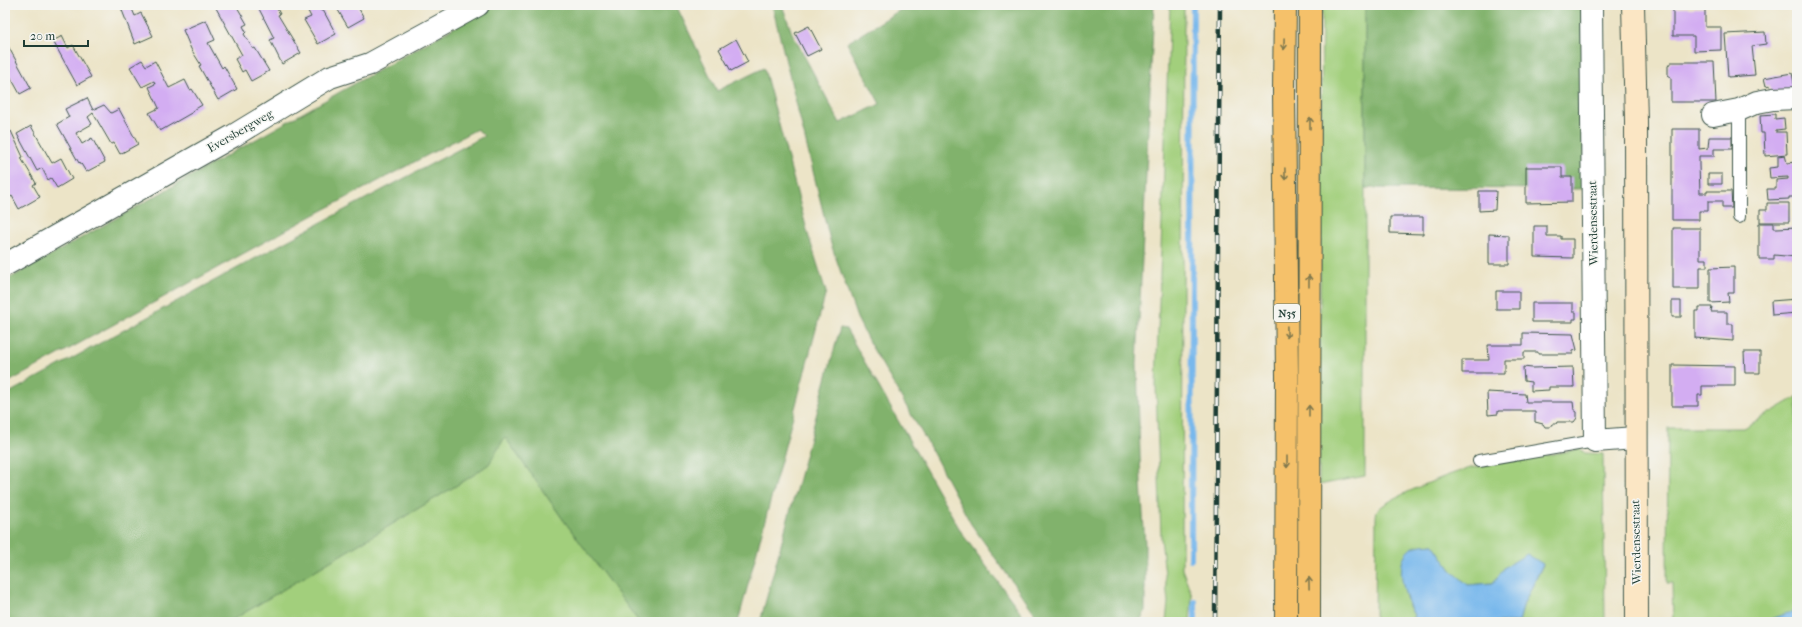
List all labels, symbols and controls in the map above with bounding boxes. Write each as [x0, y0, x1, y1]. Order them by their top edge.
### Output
scale bar [24, 22, 88, 48]
text: 20 m [30, 29, 55, 43]
one-way arrow [1280, 37, 1288, 50]
street label: Eversbergweg [205, 106, 276, 155]
one-way arrow [1306, 117, 1314, 130]
one-way arrow [1281, 167, 1289, 180]
street label: Wierdensestraat [1585, 180, 1601, 267]
one-way arrow [1305, 275, 1313, 288]
road number: N35 [1274, 304, 1300, 322]
one-way arrow [1283, 325, 1291, 338]
one-way arrow [1305, 405, 1313, 418]
one-way arrow [1283, 455, 1291, 468]
street label: Wierdensestraat [1628, 499, 1644, 586]
one-way arrow [1305, 577, 1313, 590]

